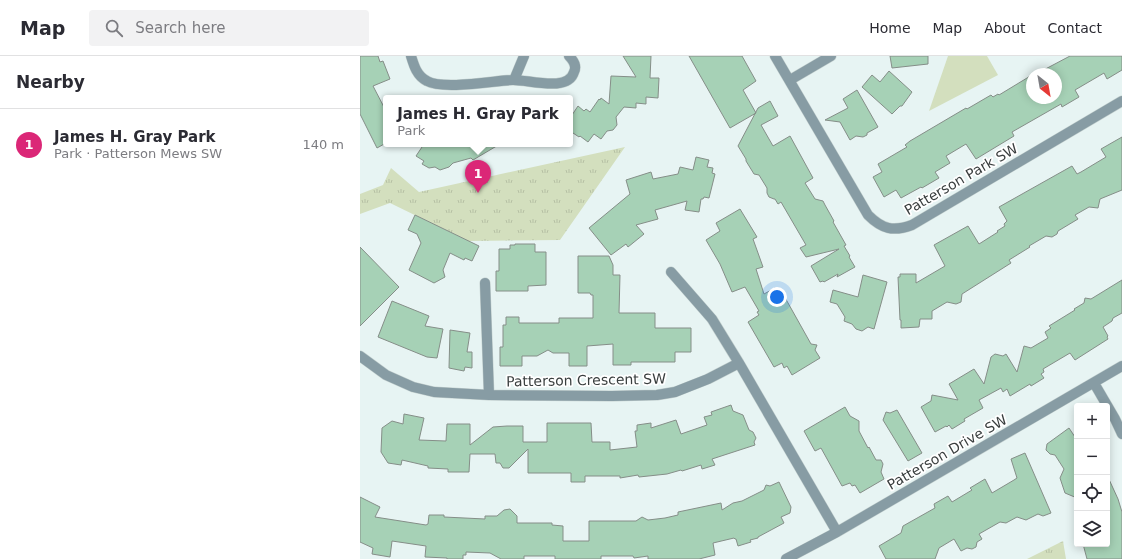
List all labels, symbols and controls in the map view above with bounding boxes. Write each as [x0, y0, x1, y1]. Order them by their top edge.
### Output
search box [89, 10, 369, 46]
text: Map [20, 17, 65, 39]
icon: search [103, 17, 125, 39]
text: Search here [135, 19, 225, 37]
text: Home [869, 20, 911, 36]
text: Map [933, 20, 962, 36]
text: About [984, 20, 1026, 36]
text: Contact [1048, 20, 1102, 36]
north arrow [1026, 68, 1062, 104]
text: Nearby [16, 72, 85, 92]
popup [383, 95, 573, 147]
text: James H. Gray Park [397, 105, 559, 123]
text: Park [397, 123, 425, 138]
text: James H. Gray Park [54, 128, 216, 146]
text: 1 [24, 137, 34, 152]
text: 140 m [302, 137, 344, 152]
street label: Patterson Park SW [901, 140, 1021, 218]
text: Park · Patterson Mews SW [54, 146, 222, 161]
pin: 1 [465, 160, 491, 193]
your location [767, 287, 787, 307]
street label: Patterson Crescent SW [506, 371, 666, 389]
map controls [1074, 403, 1110, 547]
button: + [1074, 403, 1110, 439]
street label: Patterson Drive SW [884, 411, 1010, 493]
button: − [1074, 439, 1110, 475]
button: locate [1074, 475, 1110, 511]
button: layers [1074, 511, 1110, 547]

